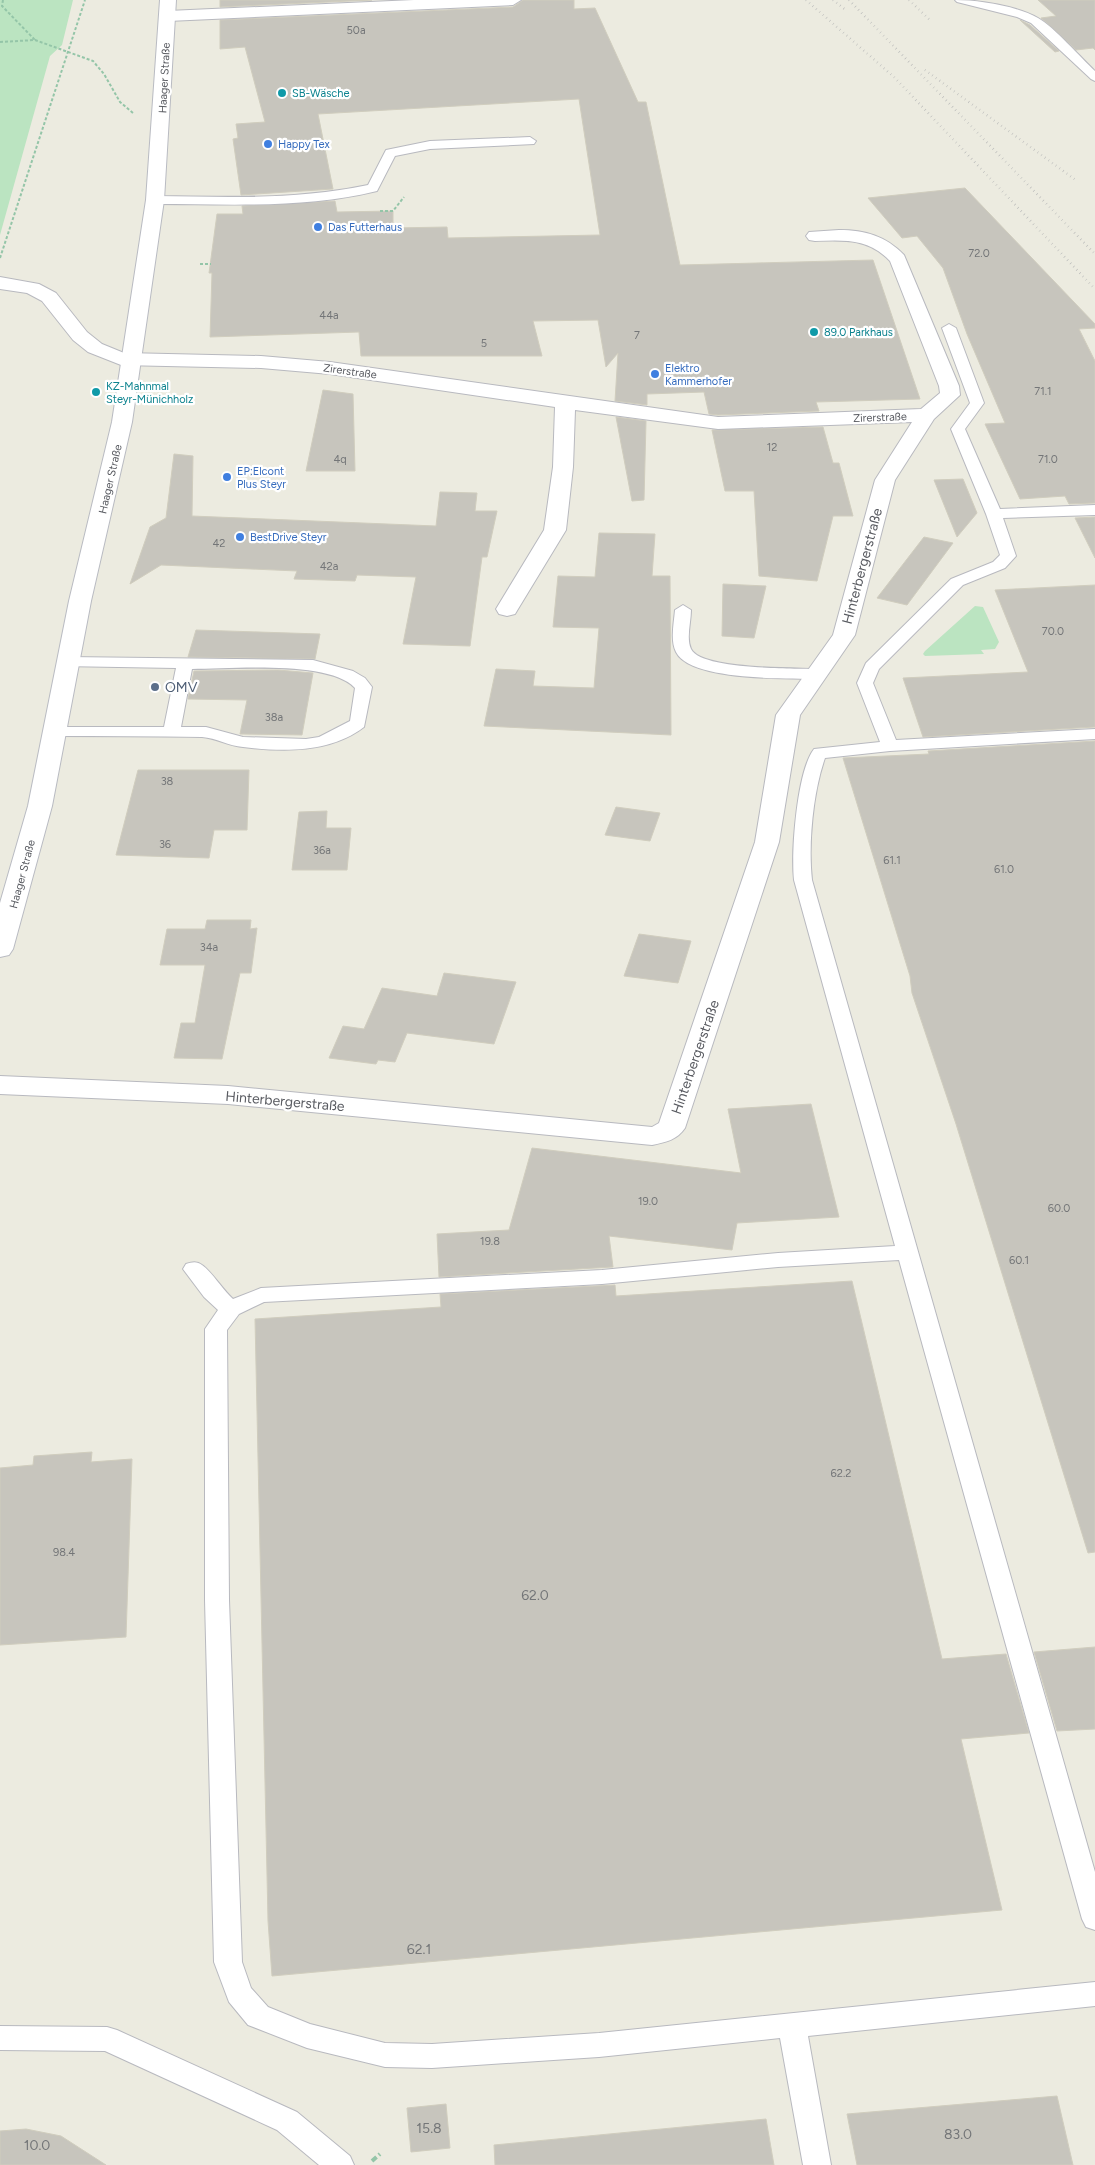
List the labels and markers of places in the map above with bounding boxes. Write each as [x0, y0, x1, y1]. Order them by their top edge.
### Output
marker: SB-Wäsche [276, 87, 288, 99]
place label: SB-Wäsche [292, 87, 349, 100]
marker: Happy Tex [262, 138, 274, 150]
place label: Happy Tex [278, 138, 331, 151]
marker: Das Futterhaus [312, 221, 324, 233]
place label: Das Futterhaus [328, 221, 402, 234]
marker: 89.0 Parkhaus [808, 326, 820, 338]
place label: 89.0 Parkhaus [824, 326, 893, 339]
place label: Elektro Kammerhofer [665, 362, 732, 388]
marker: Elektro Kammerhofer [649, 368, 661, 380]
place label: KZ-Mahnmal Steyr-Münichholz [106, 380, 193, 406]
marker: KZ-Mahnmal Steyr-Münichholz [90, 386, 102, 398]
place label: EP:Elcont Plus Steyr [237, 465, 286, 491]
marker: EP:Elcont Plus Steyr [221, 471, 233, 483]
marker: BestDrive Steyr [234, 531, 246, 543]
place label: BestDrive Steyr [250, 531, 327, 544]
place label: OMV [165, 679, 198, 696]
marker: OMV [149, 681, 161, 693]

